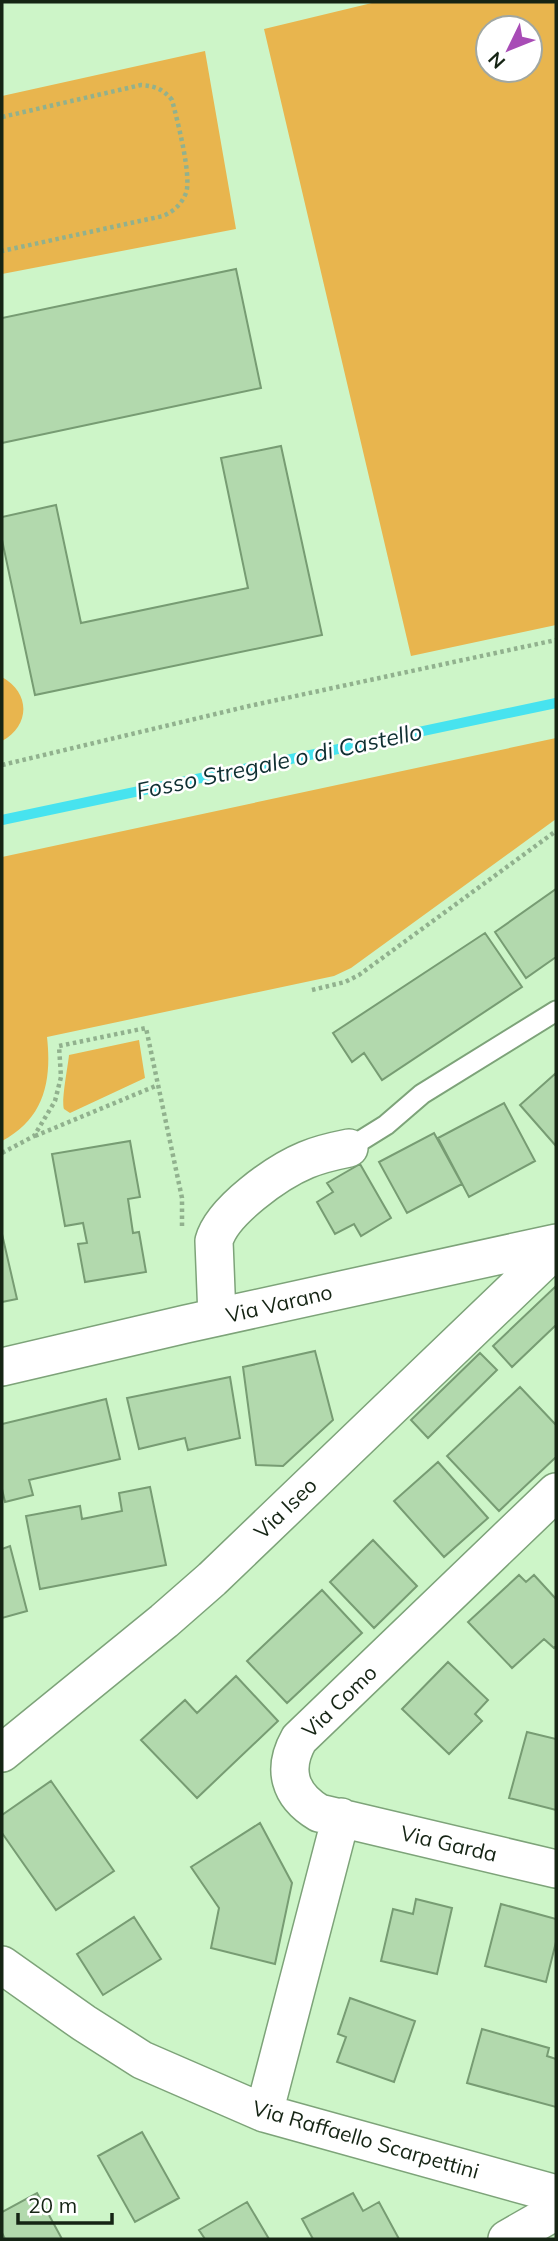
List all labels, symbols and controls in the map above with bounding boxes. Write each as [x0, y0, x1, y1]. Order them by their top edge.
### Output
north arrow [474, 14, 544, 84]
text: N [483, 47, 510, 74]
water label: Fosso Stregale o di Castello [133, 716, 425, 806]
street label: Via Varano [223, 1278, 335, 1328]
street label: Via Iseo [248, 1472, 322, 1544]
street label: Via Como [296, 1659, 382, 1743]
street label: Via Garda [398, 1819, 500, 1867]
street label: Via Raffaello Scarpettini [250, 2094, 482, 2184]
scale bar [18, 2182, 112, 2226]
text: 20 m [28, 2192, 77, 2218]

